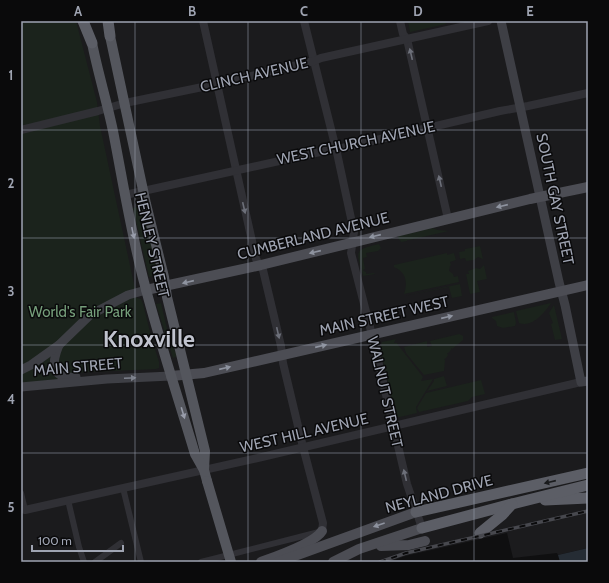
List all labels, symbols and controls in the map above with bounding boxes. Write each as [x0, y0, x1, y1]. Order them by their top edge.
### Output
text: A [74, 3, 83, 19]
text: B [188, 3, 196, 19]
text: C [300, 3, 308, 19]
text: D [413, 3, 423, 19]
text: E [526, 3, 534, 19]
one-way arrow [407, 48, 413, 60]
street label: CLINCH AVENUE [198, 54, 310, 96]
text: 1 [9, 67, 13, 83]
street label: WEST CHURCH AVENUE [275, 117, 437, 169]
street label: SOUTH GAY STREET [532, 132, 578, 266]
text: 2 [8, 175, 15, 191]
one-way arrow [436, 175, 442, 187]
street label: HENLEY STREET [131, 191, 173, 299]
one-way arrow [242, 201, 248, 214]
one-way arrow [496, 203, 508, 209]
street label: CUMBERLAND AVENUE [235, 208, 391, 264]
one-way arrow [131, 227, 137, 239]
one-way arrow [369, 234, 382, 240]
one-way arrow [309, 249, 321, 255]
one-way arrow [182, 279, 195, 285]
text: 3 [7, 283, 15, 299]
street label: MAIN STREET WEST [318, 292, 450, 340]
park label: World's Fair Park [29, 303, 132, 321]
one-way arrow [441, 314, 453, 320]
district label: Knoxville [103, 325, 195, 353]
one-way arrow [275, 326, 281, 339]
street label: WALNUT STREET [363, 335, 407, 449]
one-way arrow [314, 343, 327, 349]
street label: MAIN STREET [33, 354, 123, 380]
one-way arrow [218, 365, 231, 371]
one-way arrow [124, 374, 136, 381]
text: 4 [7, 391, 15, 407]
one-way arrow [180, 407, 186, 419]
street label: WEST HILL AVENUE [238, 409, 370, 457]
one-way arrow [401, 469, 407, 481]
street label: NEYLAND DRIVE [383, 471, 495, 517]
one-way arrow [544, 479, 556, 485]
text: 5 [8, 499, 15, 515]
one-way arrow [372, 523, 384, 529]
scale bar [32, 527, 123, 553]
text: 100 m [38, 533, 72, 548]

